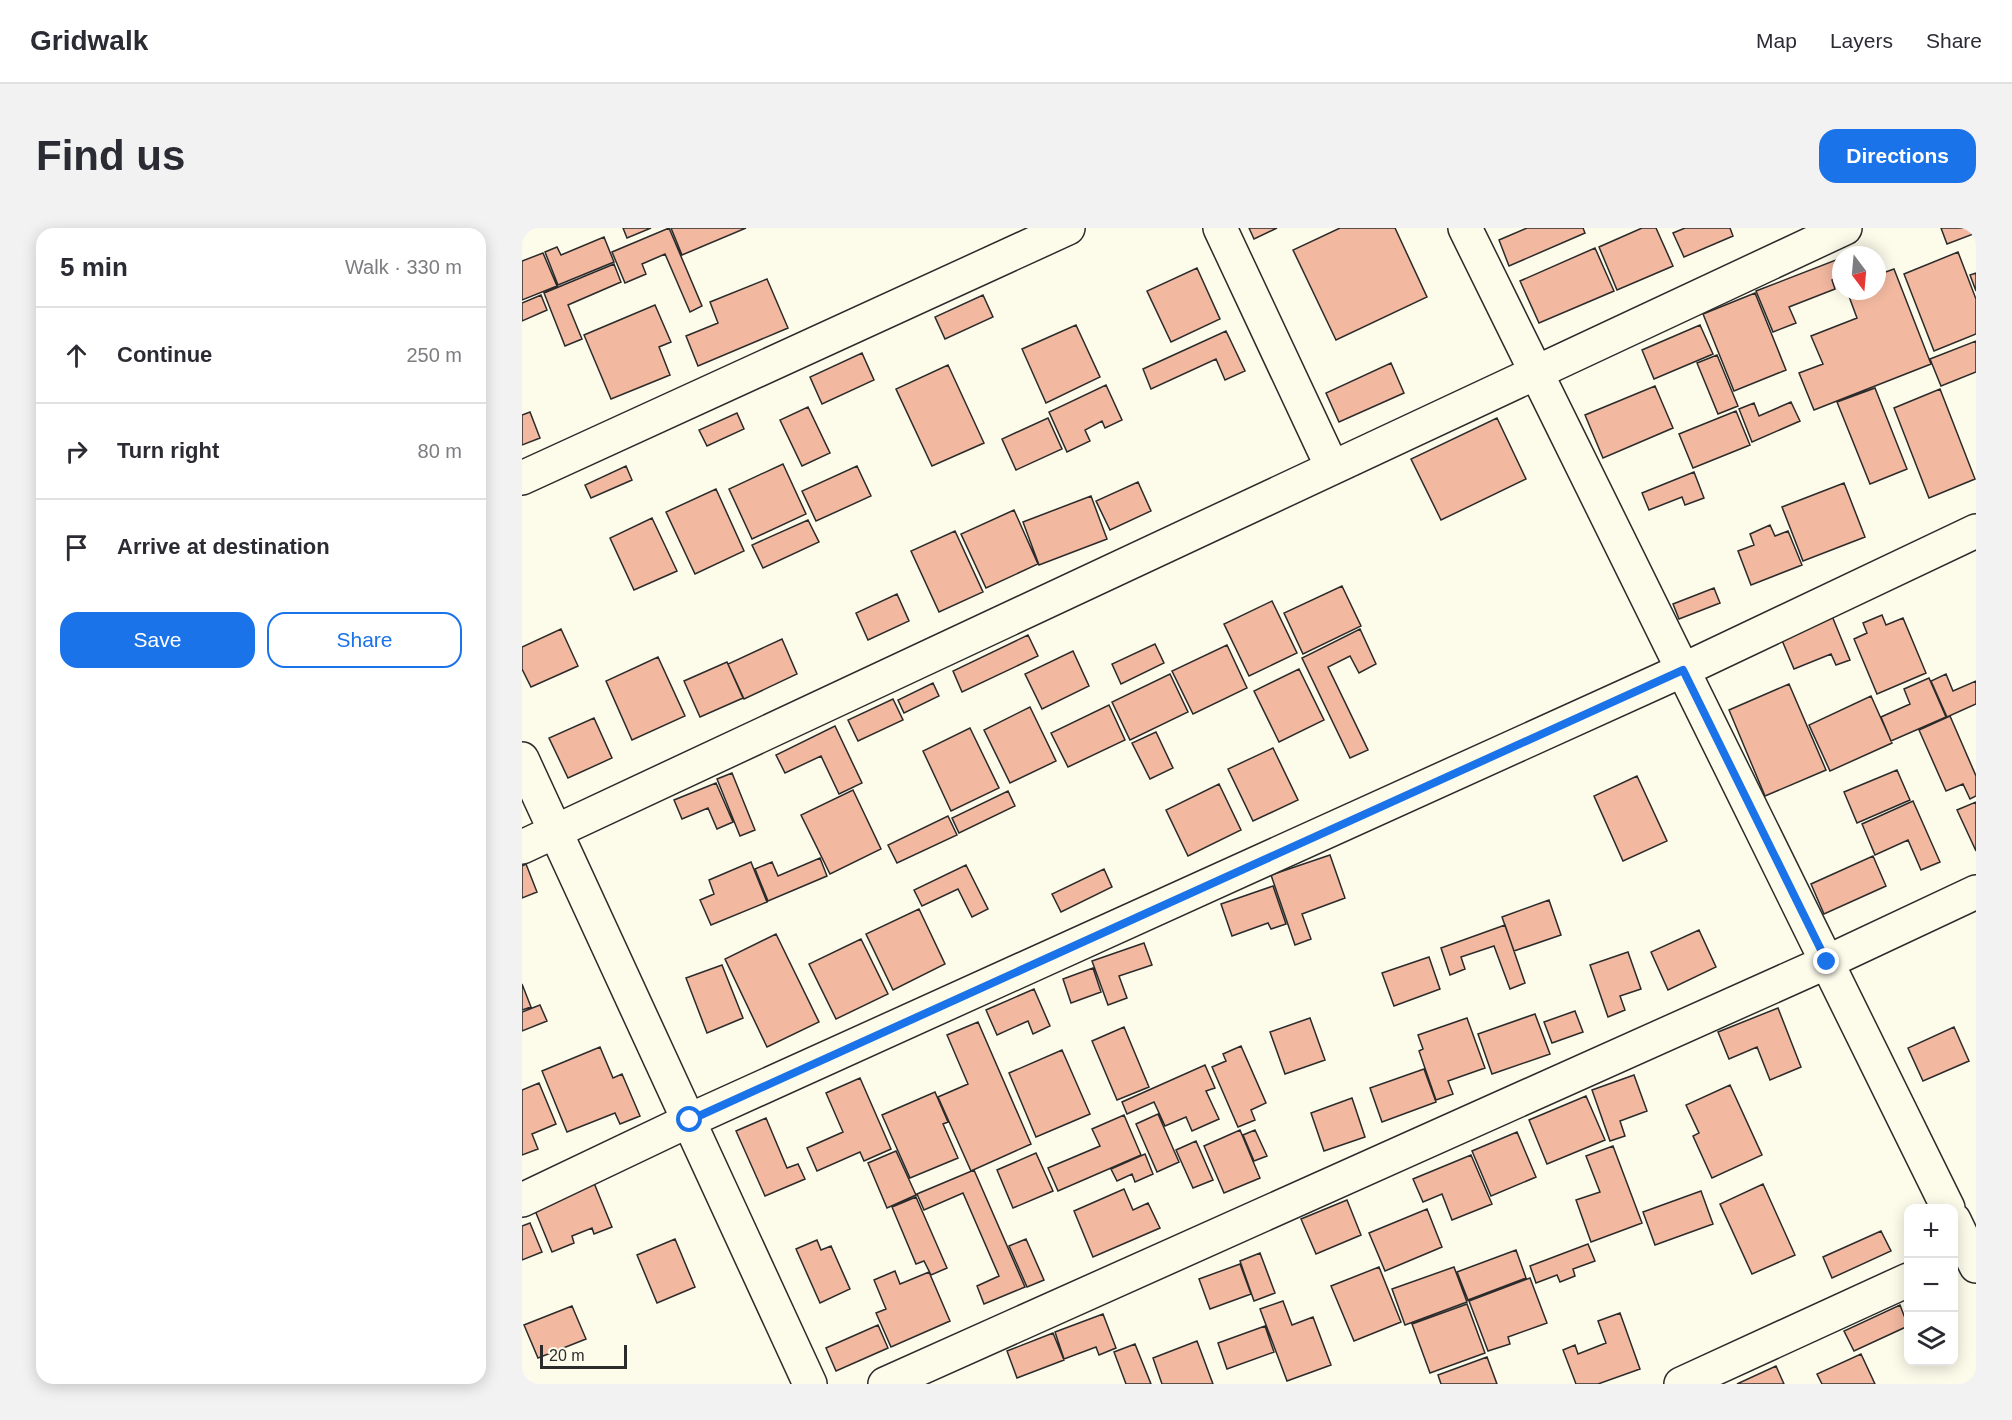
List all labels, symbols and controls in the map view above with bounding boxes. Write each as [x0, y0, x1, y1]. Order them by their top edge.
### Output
text: Gridwalk [30, 25, 148, 56]
text: Map [1756, 29, 1797, 52]
text: Layers [1830, 29, 1893, 52]
text: Share [1926, 29, 1982, 52]
button: Directions [1819, 129, 1976, 183]
text: Find us [36, 132, 185, 179]
north arrow [1832, 246, 1886, 300]
text: 5 min [60, 252, 128, 282]
text: Walk · 330 m [345, 256, 462, 278]
icon: ahead [60, 339, 93, 372]
text: Continue [117, 342, 212, 367]
text: 250 m [406, 344, 462, 366]
icon: right [60, 435, 93, 468]
text: Turn right [117, 438, 219, 463]
text: 80 m [418, 440, 462, 462]
icon: arrive [60, 531, 93, 564]
text: Arrive at destination [117, 534, 330, 559]
button: Save [60, 612, 255, 668]
button: Share [267, 612, 462, 668]
route end [1813, 948, 1839, 974]
route start [676, 1106, 702, 1132]
map controls [1904, 1204, 1958, 1366]
button: + [1904, 1204, 1958, 1258]
button: − [1904, 1258, 1958, 1312]
button: layers [1904, 1312, 1958, 1366]
scale bar [540, 1342, 627, 1370]
text: 20 m [549, 1347, 585, 1364]

